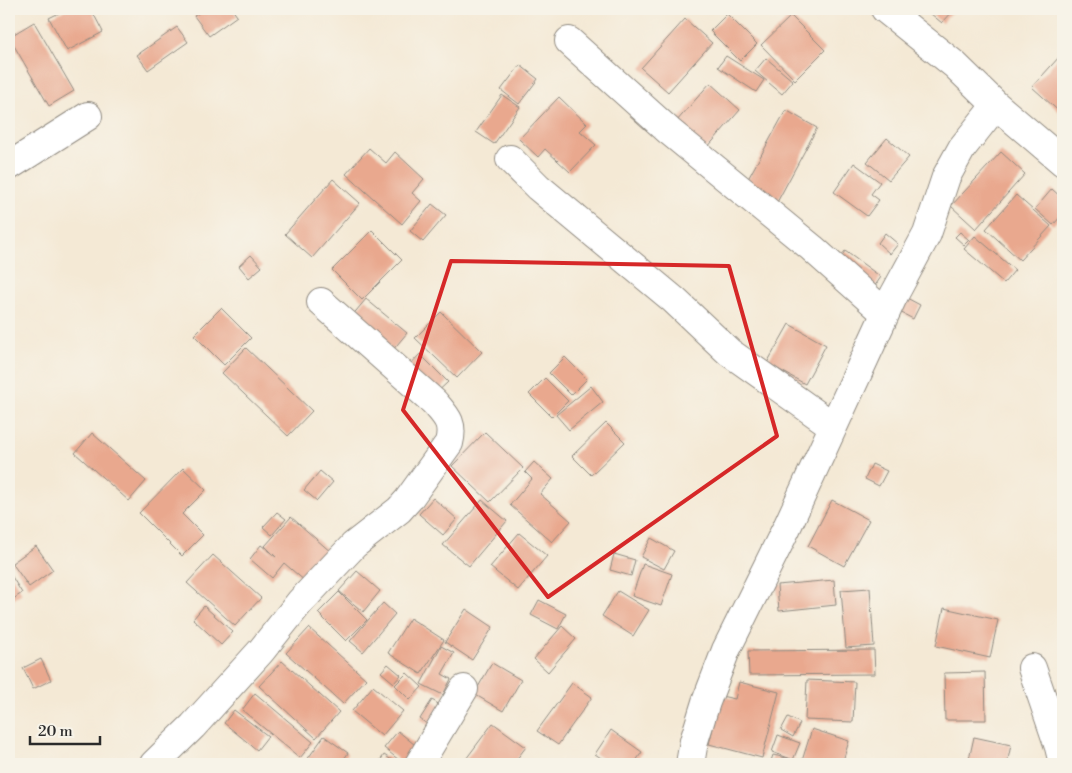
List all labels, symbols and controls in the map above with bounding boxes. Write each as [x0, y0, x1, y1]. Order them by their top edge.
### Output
scale bar [30, 713, 100, 745]
text: 20 m [38, 722, 73, 741]

